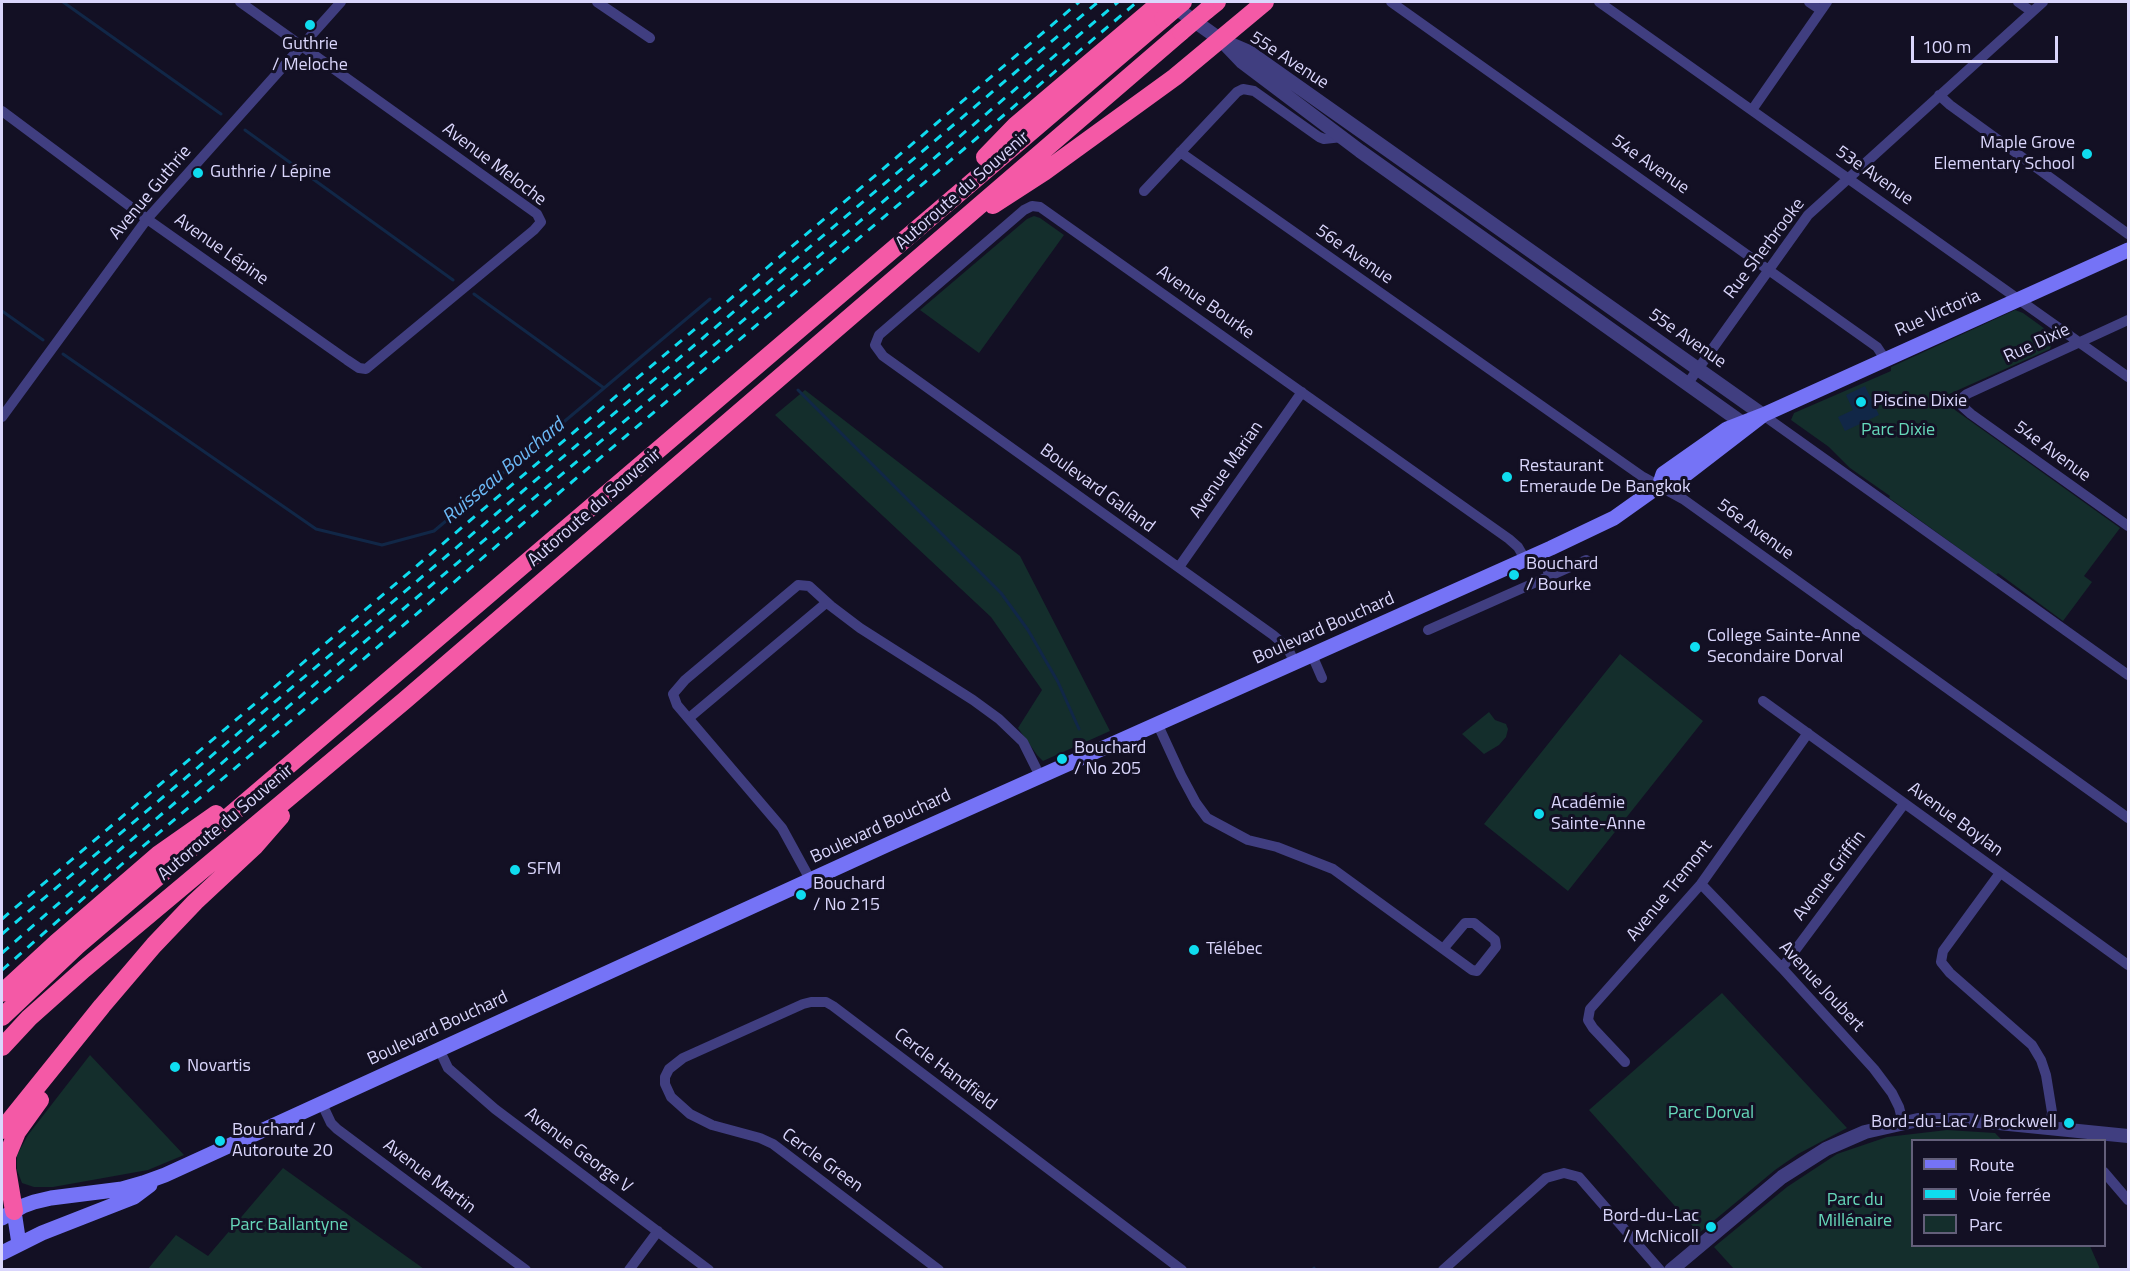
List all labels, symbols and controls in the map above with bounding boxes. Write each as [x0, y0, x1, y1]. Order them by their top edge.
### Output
marker: Guthrie / Meloche [303, 18, 317, 32]
scale bar [1914, 24, 2061, 62]
street label: 55e Avenue [1246, 28, 1332, 94]
text: 100 m [1922, 33, 1971, 60]
place label: Guthrie / Meloche [272, 34, 348, 76]
street label: Avenue Meloche [438, 119, 550, 211]
street label: Autoroute du Souvenir [892, 127, 1034, 255]
street label: 54e Avenue [1607, 130, 1693, 200]
place label: Maple Grove Elementary School [1933, 133, 2075, 176]
street label: 53e Avenue [1831, 141, 1917, 211]
street label: Avenue Guthrie [105, 142, 197, 244]
marker: Maple Grove Elementary School [2080, 147, 2094, 161]
place label: Guthrie / Lépine [210, 162, 331, 184]
marker: Guthrie / Lépine [191, 166, 205, 180]
street label: Rue Sherbrooke [1720, 194, 1810, 304]
street label: Avenue Lépine [170, 210, 272, 290]
street label: 56e Avenue [1311, 220, 1397, 290]
street label: Avenue Bourke [1152, 261, 1258, 345]
street label: Rue Victoria [1892, 286, 1984, 342]
street label: 55e Avenue [1644, 304, 1730, 374]
street label: Rue Dixie [2001, 319, 2073, 369]
place label: Piscine Dixie [1873, 391, 1967, 413]
marker: Piscine Dixie [1854, 395, 1868, 409]
water label: Ruisseau Bouchard [438, 414, 570, 530]
street label: Avenue Marian [1186, 417, 1268, 523]
street label: 54e Avenue [2009, 417, 2095, 487]
park label: Parc Dixie [1861, 420, 1935, 442]
street label: Boulevard Galland [1035, 440, 1159, 538]
street label: Autoroute du Souvenir [524, 444, 666, 572]
place label: Restaurant Emeraude De Bangkok [1519, 456, 1691, 498]
marker: Restaurant Emeraude De Bangkok [1500, 470, 1514, 484]
street label: 56e Avenue [1712, 495, 1798, 565]
place label: Bouchard / Bourke [1526, 554, 1598, 596]
marker: Bouchard / Bourke [1507, 568, 1521, 582]
street label: Boulevard Bouchard [1250, 588, 1398, 670]
place label: College Sainte-Anne Secondaire Dorval [1707, 626, 1860, 668]
marker: College Sainte-Anne Secondaire Dorval [1688, 640, 1702, 654]
place label: Bouchard / No 205 [1074, 738, 1146, 780]
marker: Bouchard / No 205 [1055, 752, 1069, 766]
street label: Autoroute du Souvenir [154, 760, 298, 886]
street label: Avenue Boylan [1903, 778, 2007, 862]
street label: Boulevard Bouchard [807, 785, 955, 869]
place label: Académie Sainte-Anne [1551, 793, 1646, 836]
marker: Académie Sainte-Anne [1532, 807, 1546, 821]
street label: Avenue Griffin [1789, 827, 1871, 925]
street label: Avenue Tremont [1623, 836, 1717, 946]
place label: SFM [527, 859, 561, 881]
marker: SFM [508, 863, 522, 877]
place label: Bouchard / No 215 [813, 874, 885, 916]
marker: Bouchard / No 215 [794, 888, 808, 902]
street label: Avenue Joubert [1774, 937, 1868, 1037]
place label: Télébec [1206, 939, 1263, 961]
marker: Télébec [1187, 943, 1201, 957]
street label: Boulevard Bouchard [364, 987, 512, 1071]
street label: Cercle Handfield [889, 1024, 1001, 1116]
place label: Novartis [187, 1056, 251, 1078]
marker: Novartis [168, 1060, 182, 1074]
park label: Parc Dorval [1668, 1103, 1754, 1125]
street label: Avenue George V [520, 1104, 636, 1198]
place label: Bord-du-Lac / Brockwell [1871, 1112, 2057, 1134]
marker: Bord-du-Lac / Brockwell [2062, 1116, 2076, 1130]
place label: Bouchard / Autoroute 20 [232, 1120, 333, 1162]
street label: Cercle Green [777, 1124, 867, 1198]
marker: Bouchard / Autoroute 20 [213, 1134, 227, 1148]
street label: Avenue Martin [378, 1135, 480, 1219]
legend [1911, 1139, 2106, 1247]
text: Route [1969, 1151, 2014, 1178]
text: Voie ferrée [1969, 1181, 2051, 1208]
park label: Parc du Millénaire [1818, 1190, 1892, 1232]
place label: Bord-du-Lac / McNicoll [1603, 1206, 1699, 1248]
text: Parc [1969, 1211, 2003, 1238]
park label: Parc Ballantyne [230, 1215, 348, 1237]
marker: Bord-du-Lac / McNicoll [1704, 1220, 1718, 1234]

